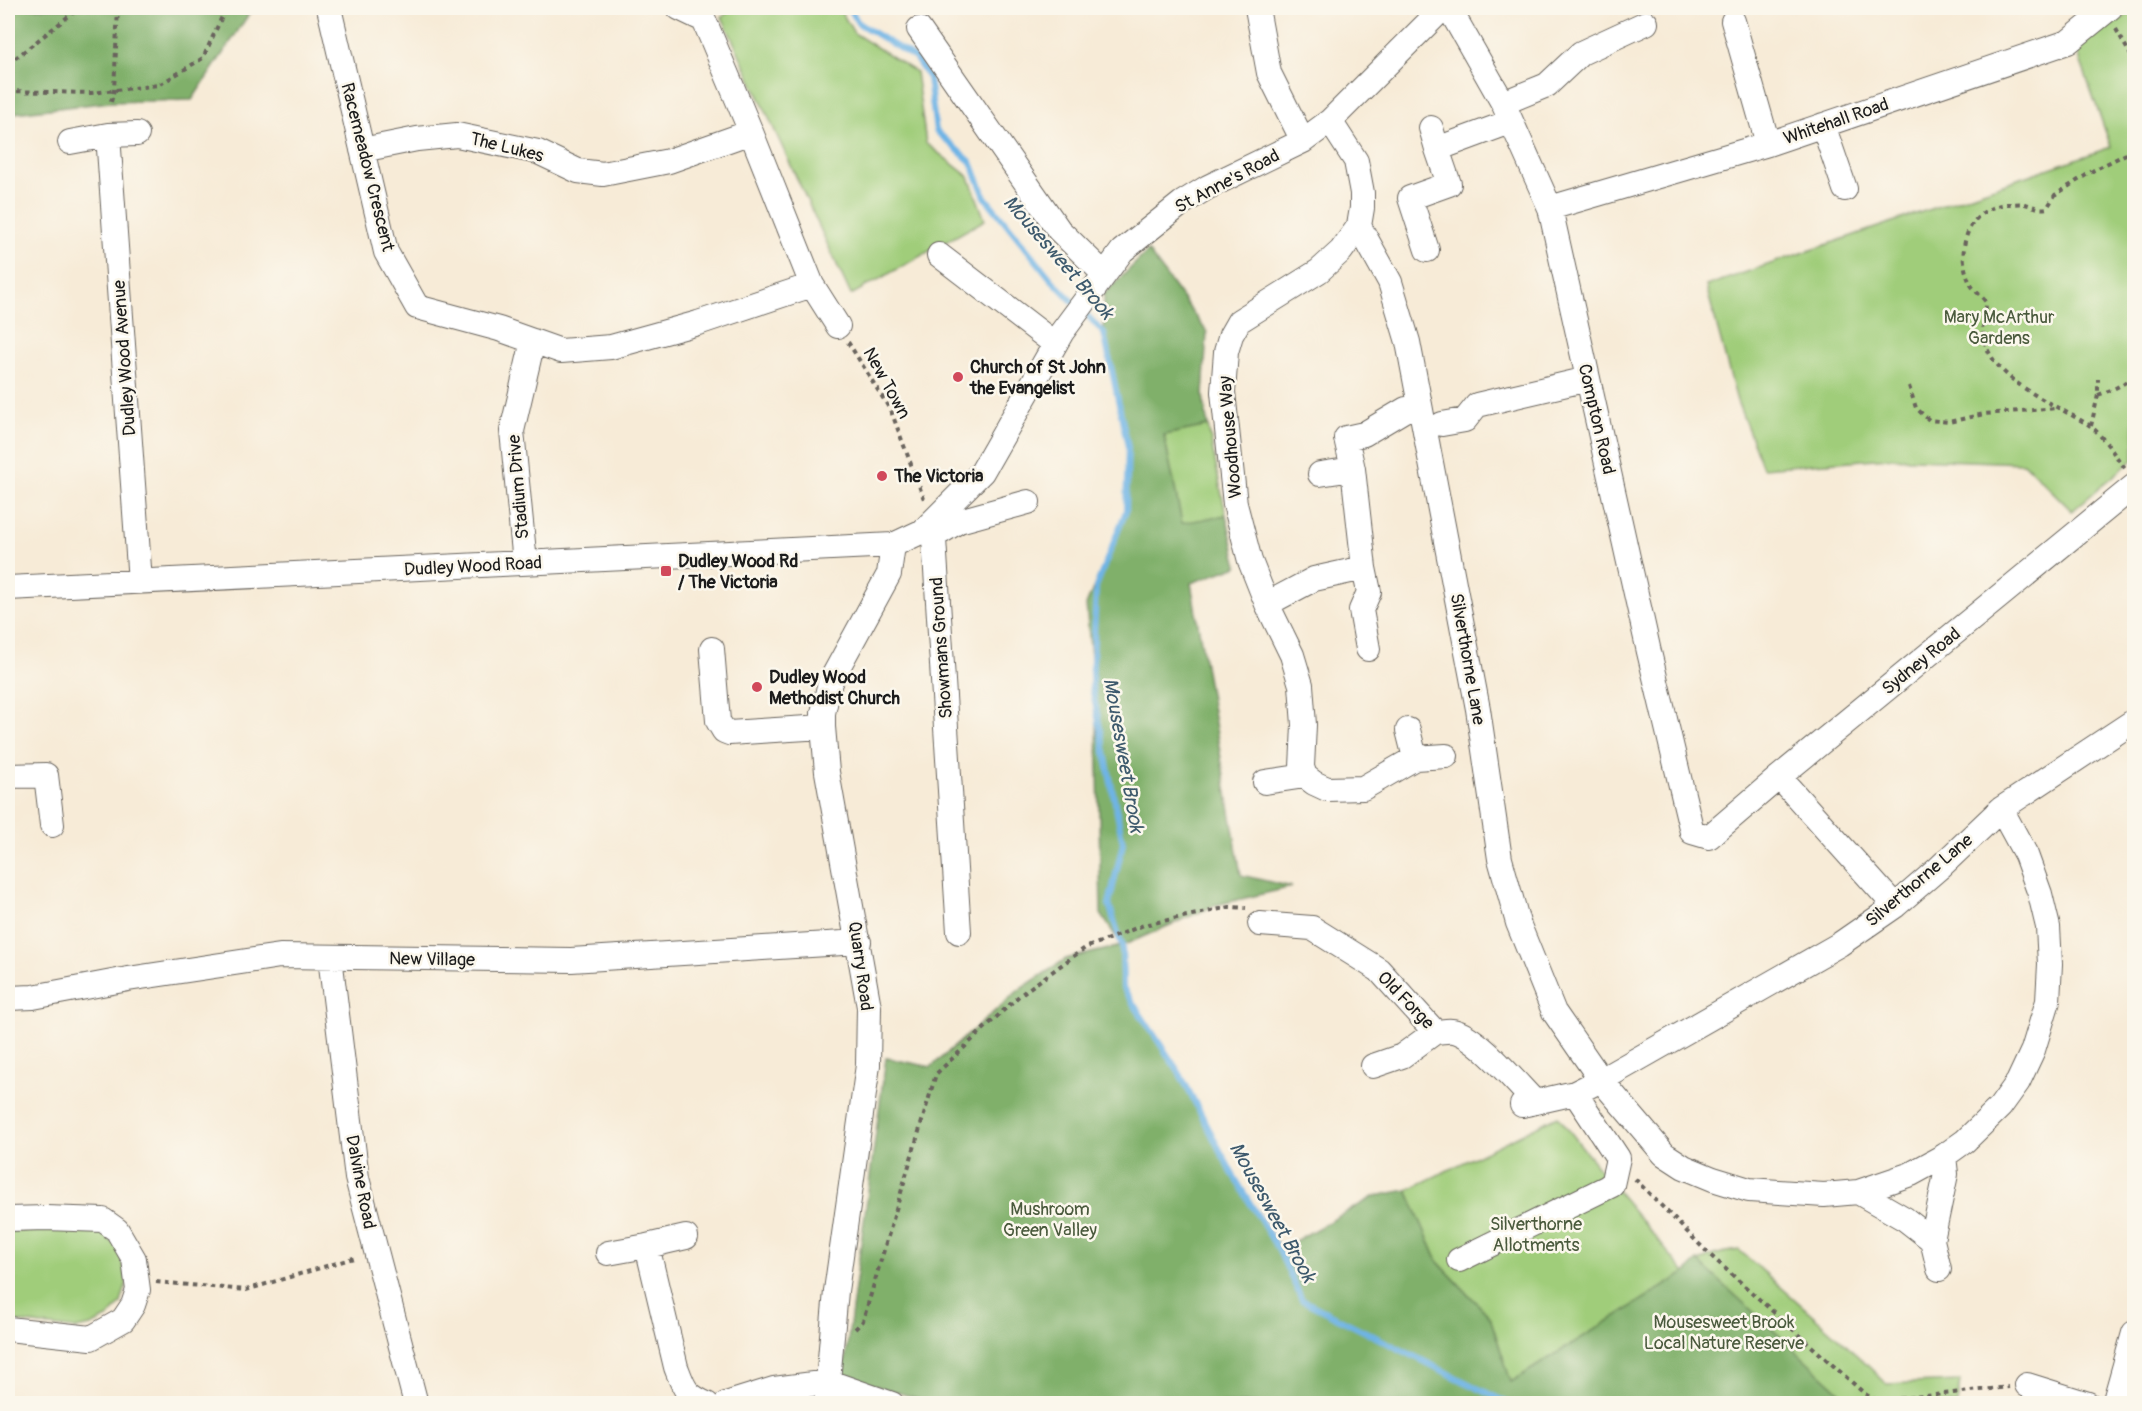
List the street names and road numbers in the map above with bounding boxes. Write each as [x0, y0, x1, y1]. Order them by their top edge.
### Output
street label: Racemeadow Crescent [335, 80, 400, 254]
street label: Whitehall Road [1780, 93, 1892, 150]
street label: The Lukes [468, 127, 546, 168]
street label: St Anne's Road [1171, 144, 1284, 219]
street label: Dudley Wood Avenue [108, 279, 141, 437]
street label: New Town [858, 344, 916, 423]
street label: Compton Road [1573, 362, 1620, 477]
street label: Woodhouse Way [1214, 374, 1247, 499]
street label: Stadium Drive [502, 434, 535, 540]
street label: Dudley Wood Road [403, 551, 543, 582]
street label: Showmans Ground [925, 576, 958, 720]
street label: Silverthorne Lane [1445, 592, 1490, 727]
street label: Sydney Road [1877, 623, 1965, 700]
street label: Silverthorne Lane [1861, 829, 1978, 932]
street label: Quarry Road [843, 920, 878, 1012]
street label: New Village [389, 947, 475, 972]
street label: Old Forge [1372, 966, 1439, 1034]
street label: Dalvine Road [340, 1133, 381, 1231]

